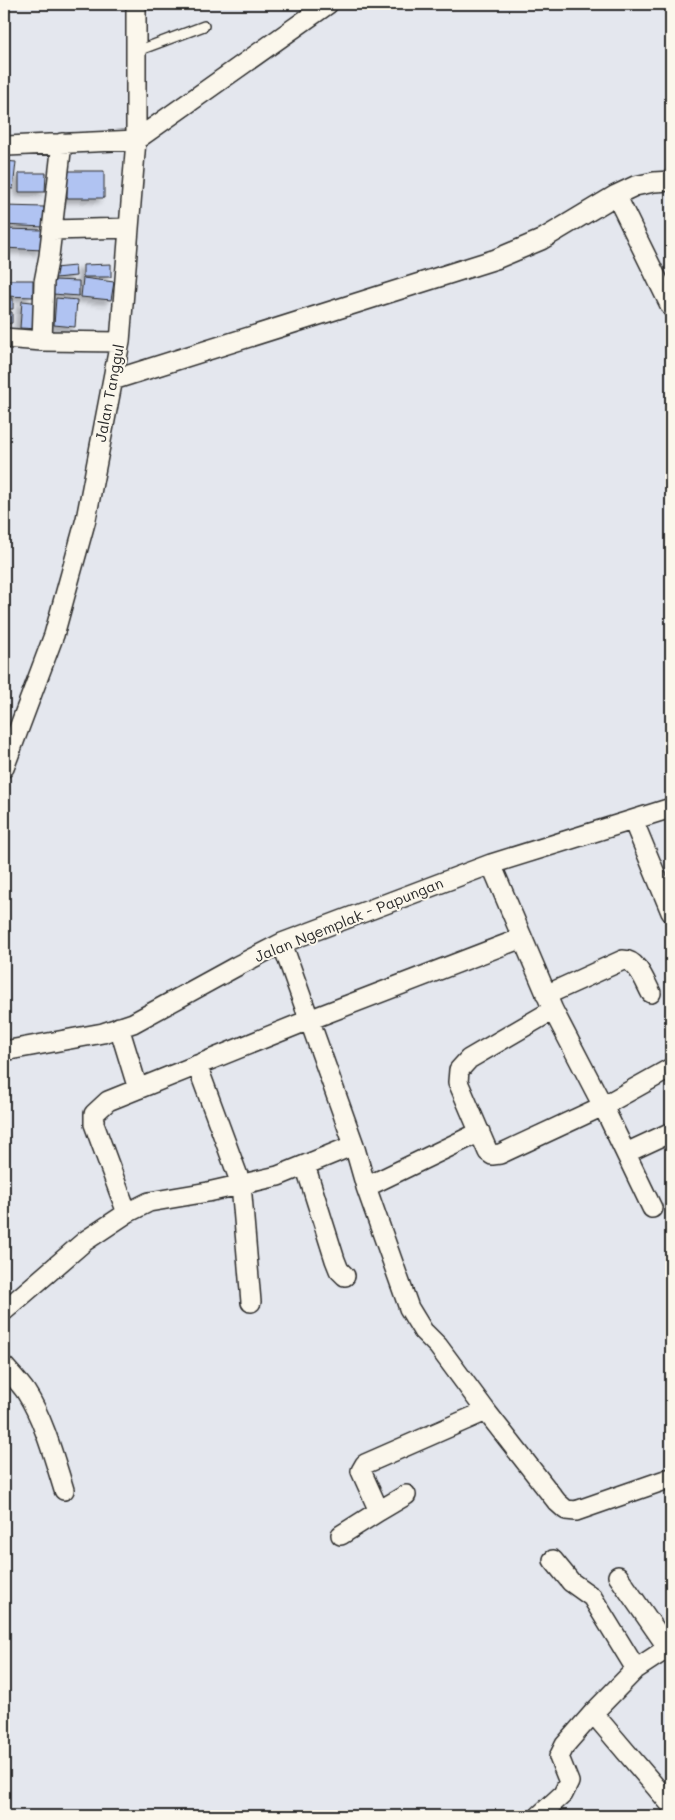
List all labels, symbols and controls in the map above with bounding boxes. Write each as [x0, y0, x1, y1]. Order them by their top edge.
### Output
street label: Jalan Tanggul [90, 342, 128, 443]
street label: Jalan Ngemplak - Papungan [251, 872, 446, 966]

